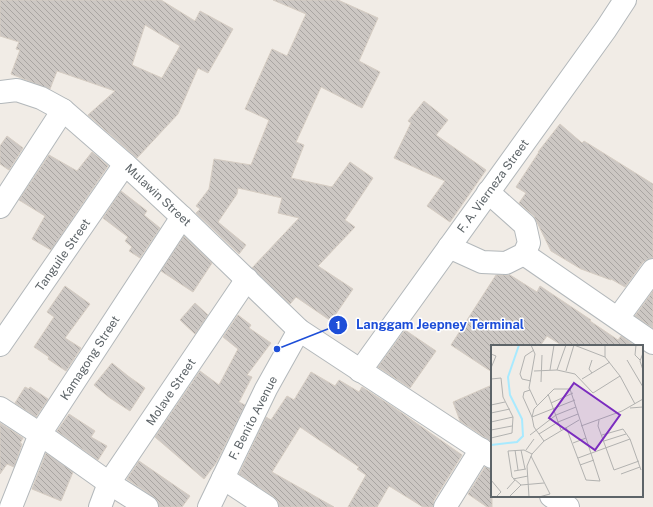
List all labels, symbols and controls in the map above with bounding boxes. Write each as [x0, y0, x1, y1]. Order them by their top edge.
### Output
street label: F. A. Vierneza Street [454, 136, 532, 236]
street label: Mulawin Street [122, 161, 194, 229]
street label: Tanguile Street [33, 216, 93, 294]
callout: Langgam Jeepney Terminal [328, 312, 532, 337]
street label: Kamagong Street [57, 313, 123, 403]
text: Langgam Jeepney Terminal [356, 317, 524, 332]
text: 1 [335, 318, 341, 332]
inset map [491, 345, 643, 497]
street label: Molave Street [143, 355, 199, 428]
street label: F. Benito Avenue [226, 374, 280, 462]

